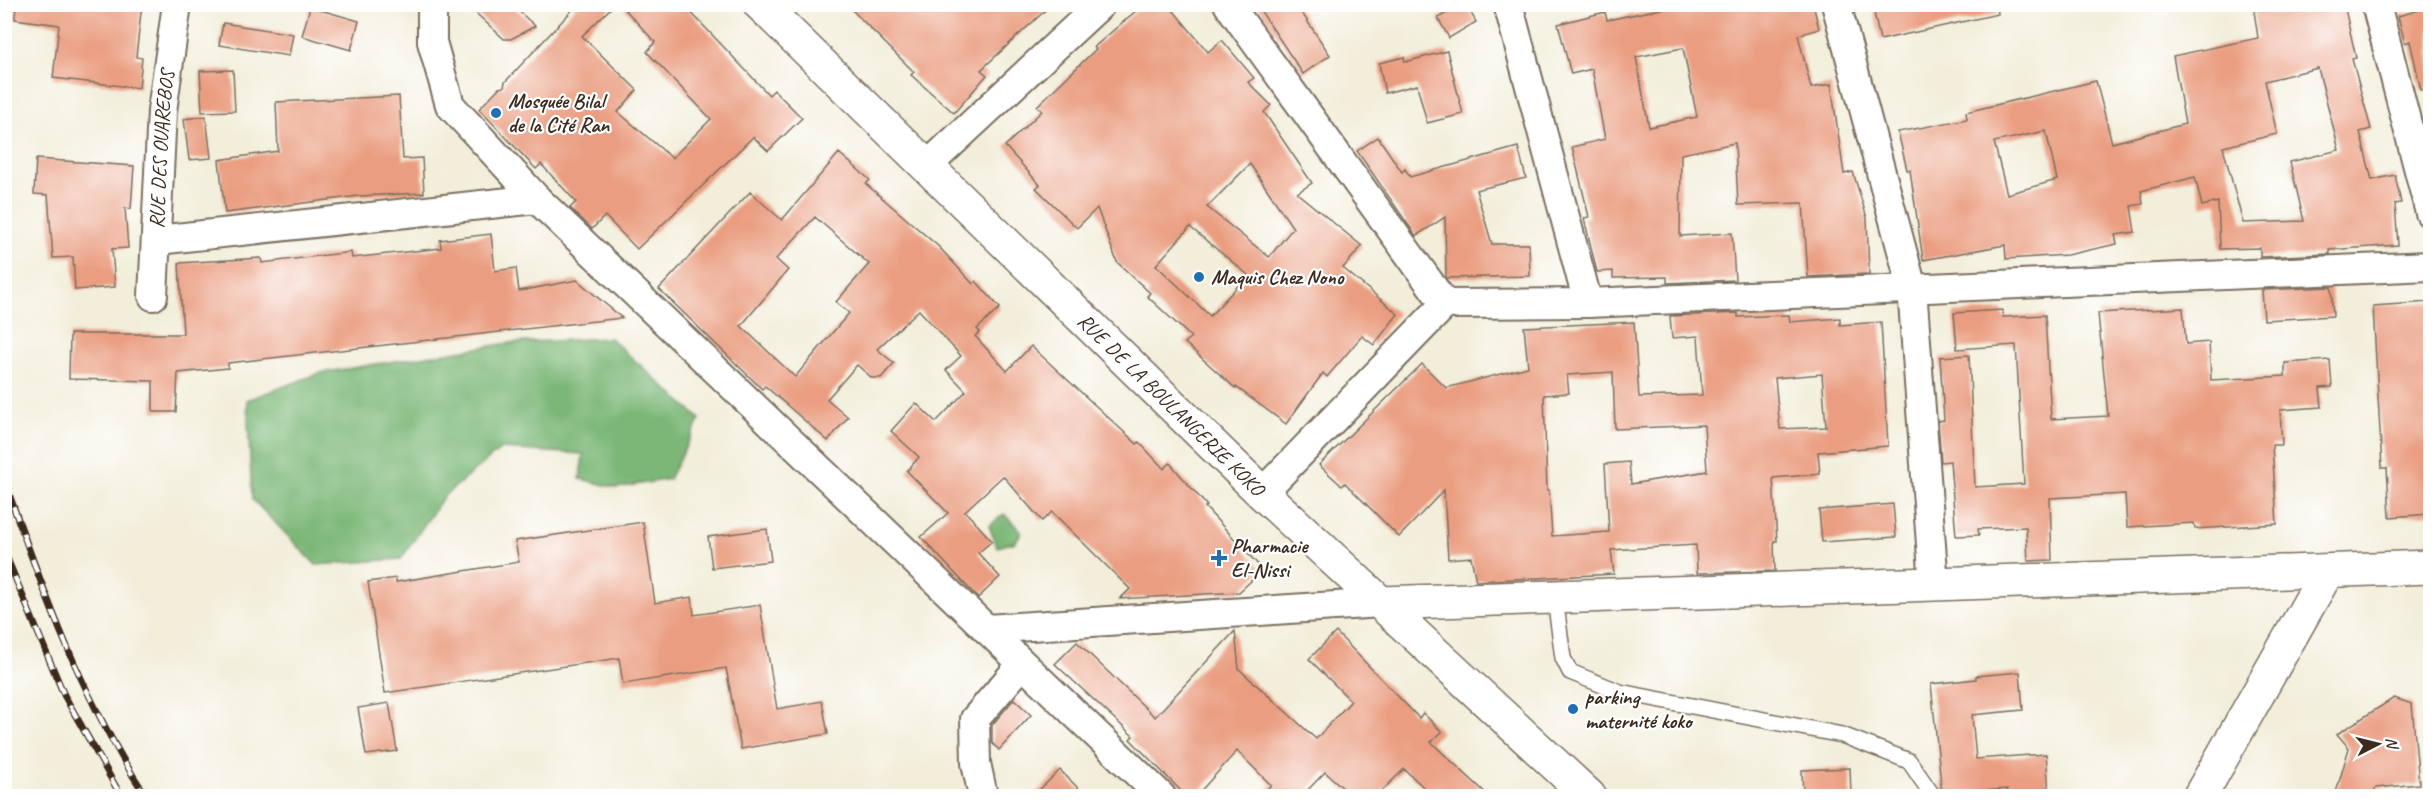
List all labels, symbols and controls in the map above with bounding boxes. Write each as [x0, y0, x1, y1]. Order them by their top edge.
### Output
street label: RUE DES OUAREBOS [143, 66, 181, 229]
place label: Mosquée Bilal de la Cité Ran [508, 88, 611, 138]
marker: Mosquée Bilal de la Cité Ran [489, 106, 503, 120]
place label: Maquis Chez Nono [1211, 264, 1345, 290]
marker: Maquis Chez Nono [1192, 270, 1206, 284]
street label: RUE DE LA BOULANGERIE KOKO [1072, 308, 1272, 503]
place label: Pharmacie El-Nissi [1231, 533, 1309, 583]
marker: Pharmacie El-Nissi [1212, 551, 1226, 565]
place label: parking maternité koko [1585, 684, 1694, 734]
marker: parking maternité koko [1566, 702, 1580, 716]
north arrow [2348, 714, 2408, 774]
text: N [2381, 736, 2403, 751]

